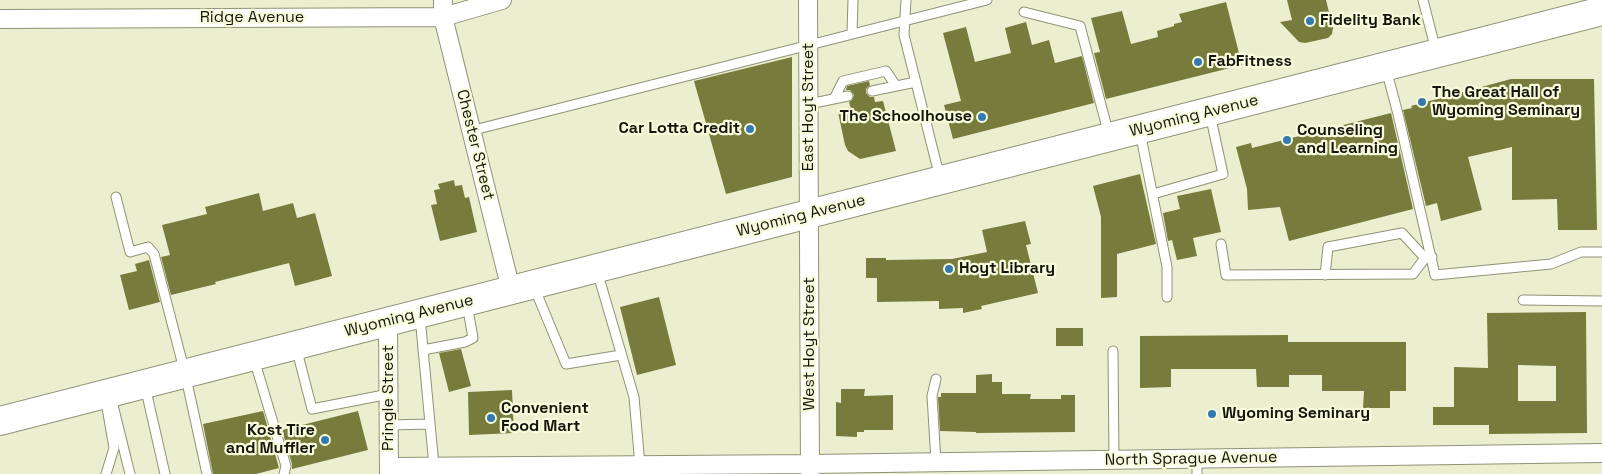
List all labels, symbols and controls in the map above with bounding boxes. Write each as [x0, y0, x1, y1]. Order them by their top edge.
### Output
street label: Ridge Avenue [200, 8, 304, 28]
place label: Fidelity Bank [1320, 11, 1421, 31]
marker: Fidelity Bank [1304, 15, 1316, 27]
street label: East Hoyt Street [799, 43, 819, 171]
place label: FabFitness [1208, 52, 1292, 72]
marker: FabFitness [1192, 56, 1204, 68]
place label: The Great Hall of Wyoming Seminary [1432, 83, 1580, 121]
street label: Chester Street [452, 88, 498, 202]
street label: Wyoming Avenue [1128, 91, 1260, 141]
marker: The Great Hall of Wyoming Seminary [1416, 96, 1428, 108]
place label: The Schoolhouse [840, 107, 972, 127]
marker: The Schoolhouse [976, 111, 988, 123]
place label: Car Lotta Credit [618, 119, 740, 139]
place label: Counseling and Learning [1297, 121, 1398, 159]
marker: Car Lotta Credit [744, 123, 756, 135]
marker: Counseling and Learning [1281, 134, 1293, 146]
street label: Wyoming Avenue [735, 191, 867, 241]
place label: Hoyt Library [959, 259, 1055, 279]
marker: Hoyt Library [943, 263, 955, 275]
street label: West Hoyt Street [800, 277, 820, 411]
street label: Wyoming Avenue [343, 291, 475, 341]
street label: Pringle Street [379, 345, 399, 451]
place label: Convenient Food Mart [501, 399, 589, 437]
place label: Wyoming Seminary [1222, 404, 1370, 424]
marker: Wyoming Seminary [1206, 408, 1218, 420]
marker: Convenient Food Mart [485, 412, 497, 424]
place label: Kost Tire and Muffler [226, 421, 315, 459]
marker: Kost Tire and Muffler [319, 434, 331, 446]
street label: North Sprague Avenue [1104, 448, 1278, 470]

